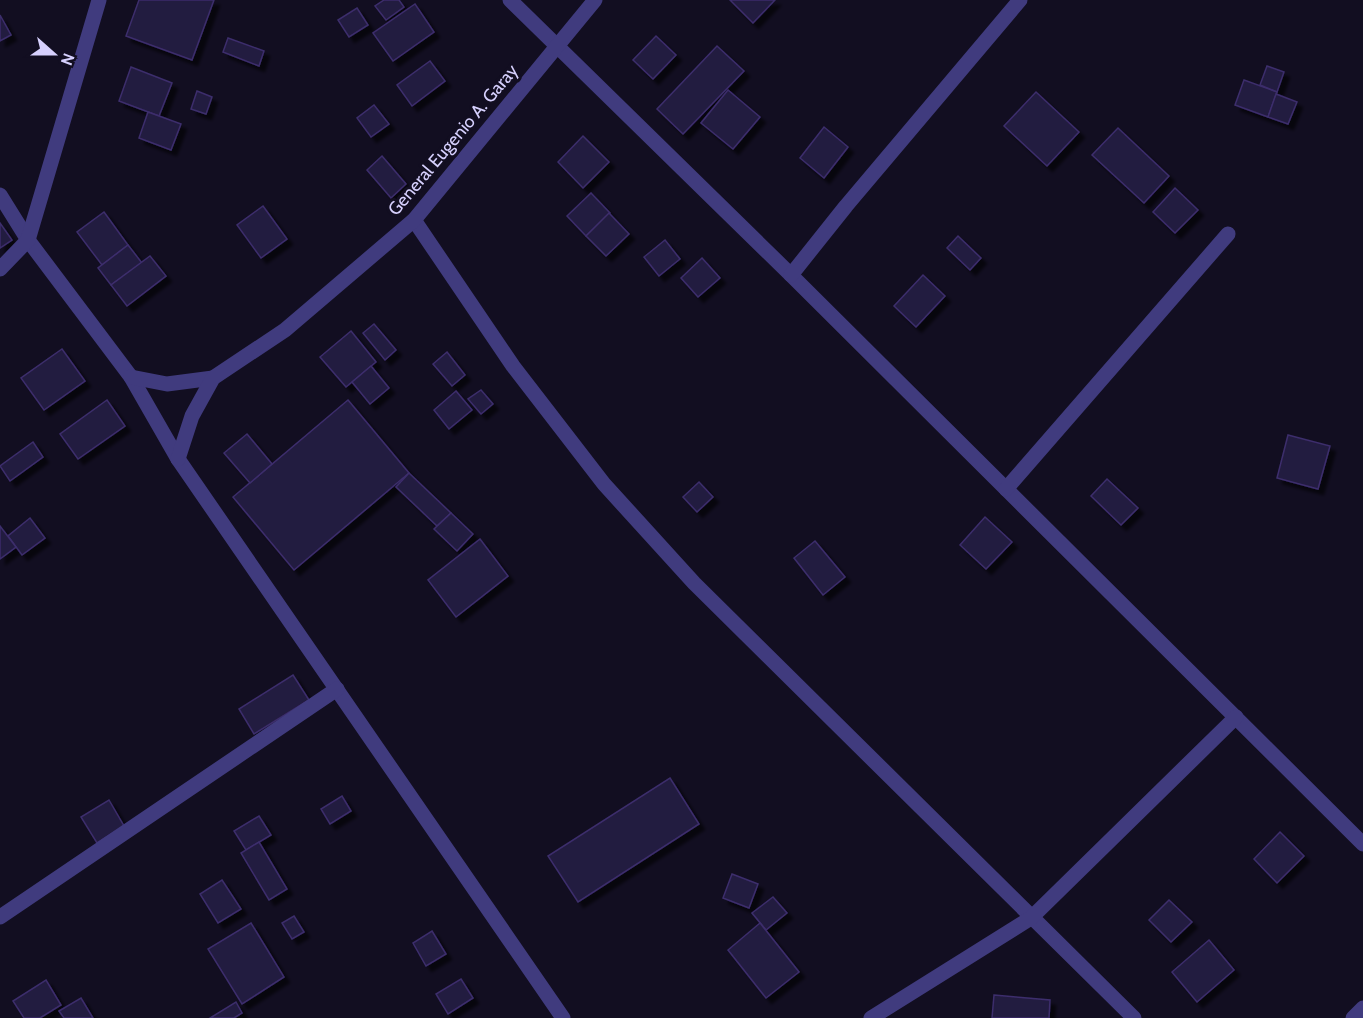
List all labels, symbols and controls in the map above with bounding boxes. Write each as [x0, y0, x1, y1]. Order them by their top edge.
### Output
north arrow [24, 24, 84, 84]
text: N [57, 51, 78, 68]
street label: General Eugenio A. Garay [383, 60, 523, 220]

